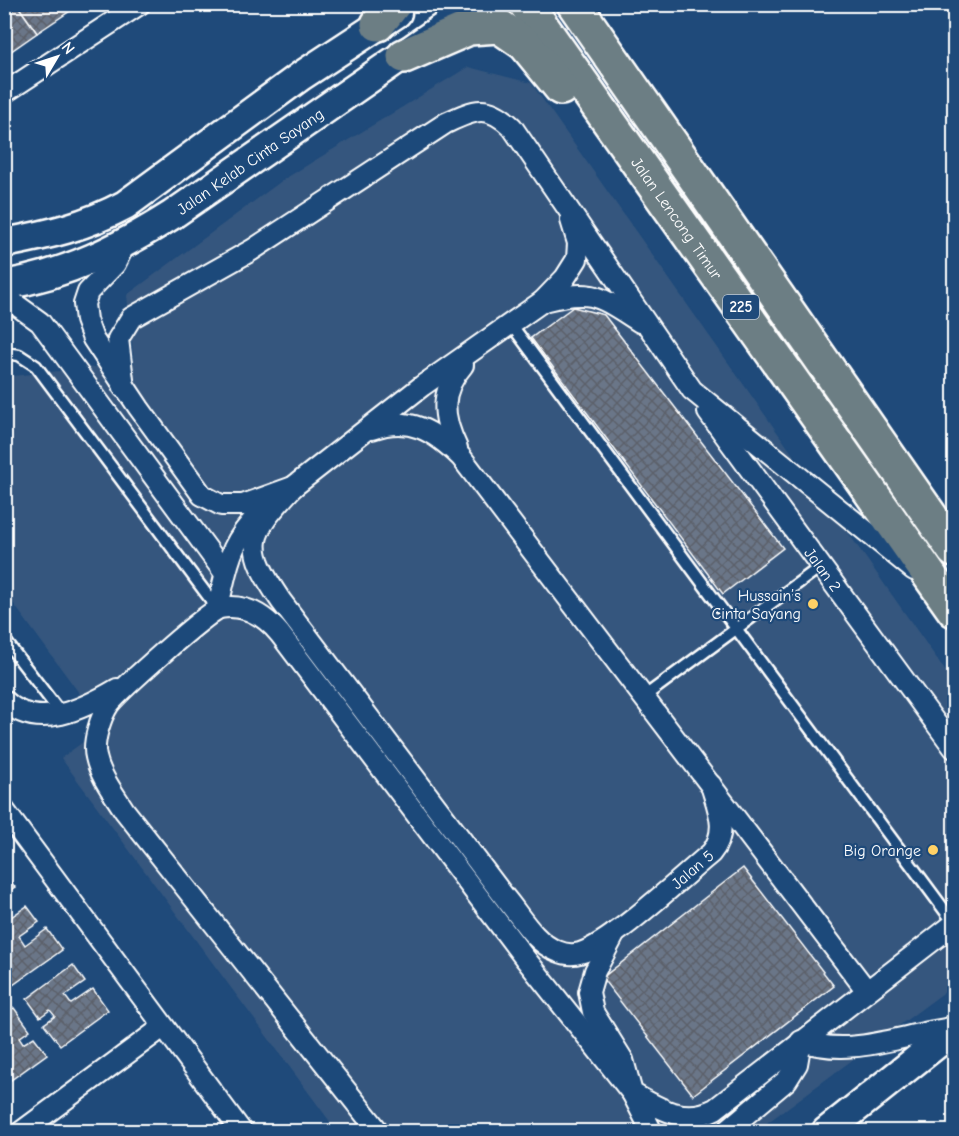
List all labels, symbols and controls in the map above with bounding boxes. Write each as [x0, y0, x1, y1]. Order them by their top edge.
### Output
north arrow [27, 27, 87, 87]
text: N [58, 38, 78, 58]
street label: Jalan Kelab Cinta Sayang [174, 105, 327, 219]
street label: Jalan Lencong Timur [627, 154, 726, 283]
road number: 225 [723, 295, 759, 319]
street label: Jalan 2 [800, 544, 844, 595]
place label: Hussain’s Cinta Sayang [711, 587, 801, 623]
marker: Hussain’s Cinta Sayang [806, 597, 820, 611]
place label: Big Orange [844, 842, 921, 860]
marker: Big Orange [926, 843, 940, 857]
street label: Jalan 5 [668, 847, 718, 893]

